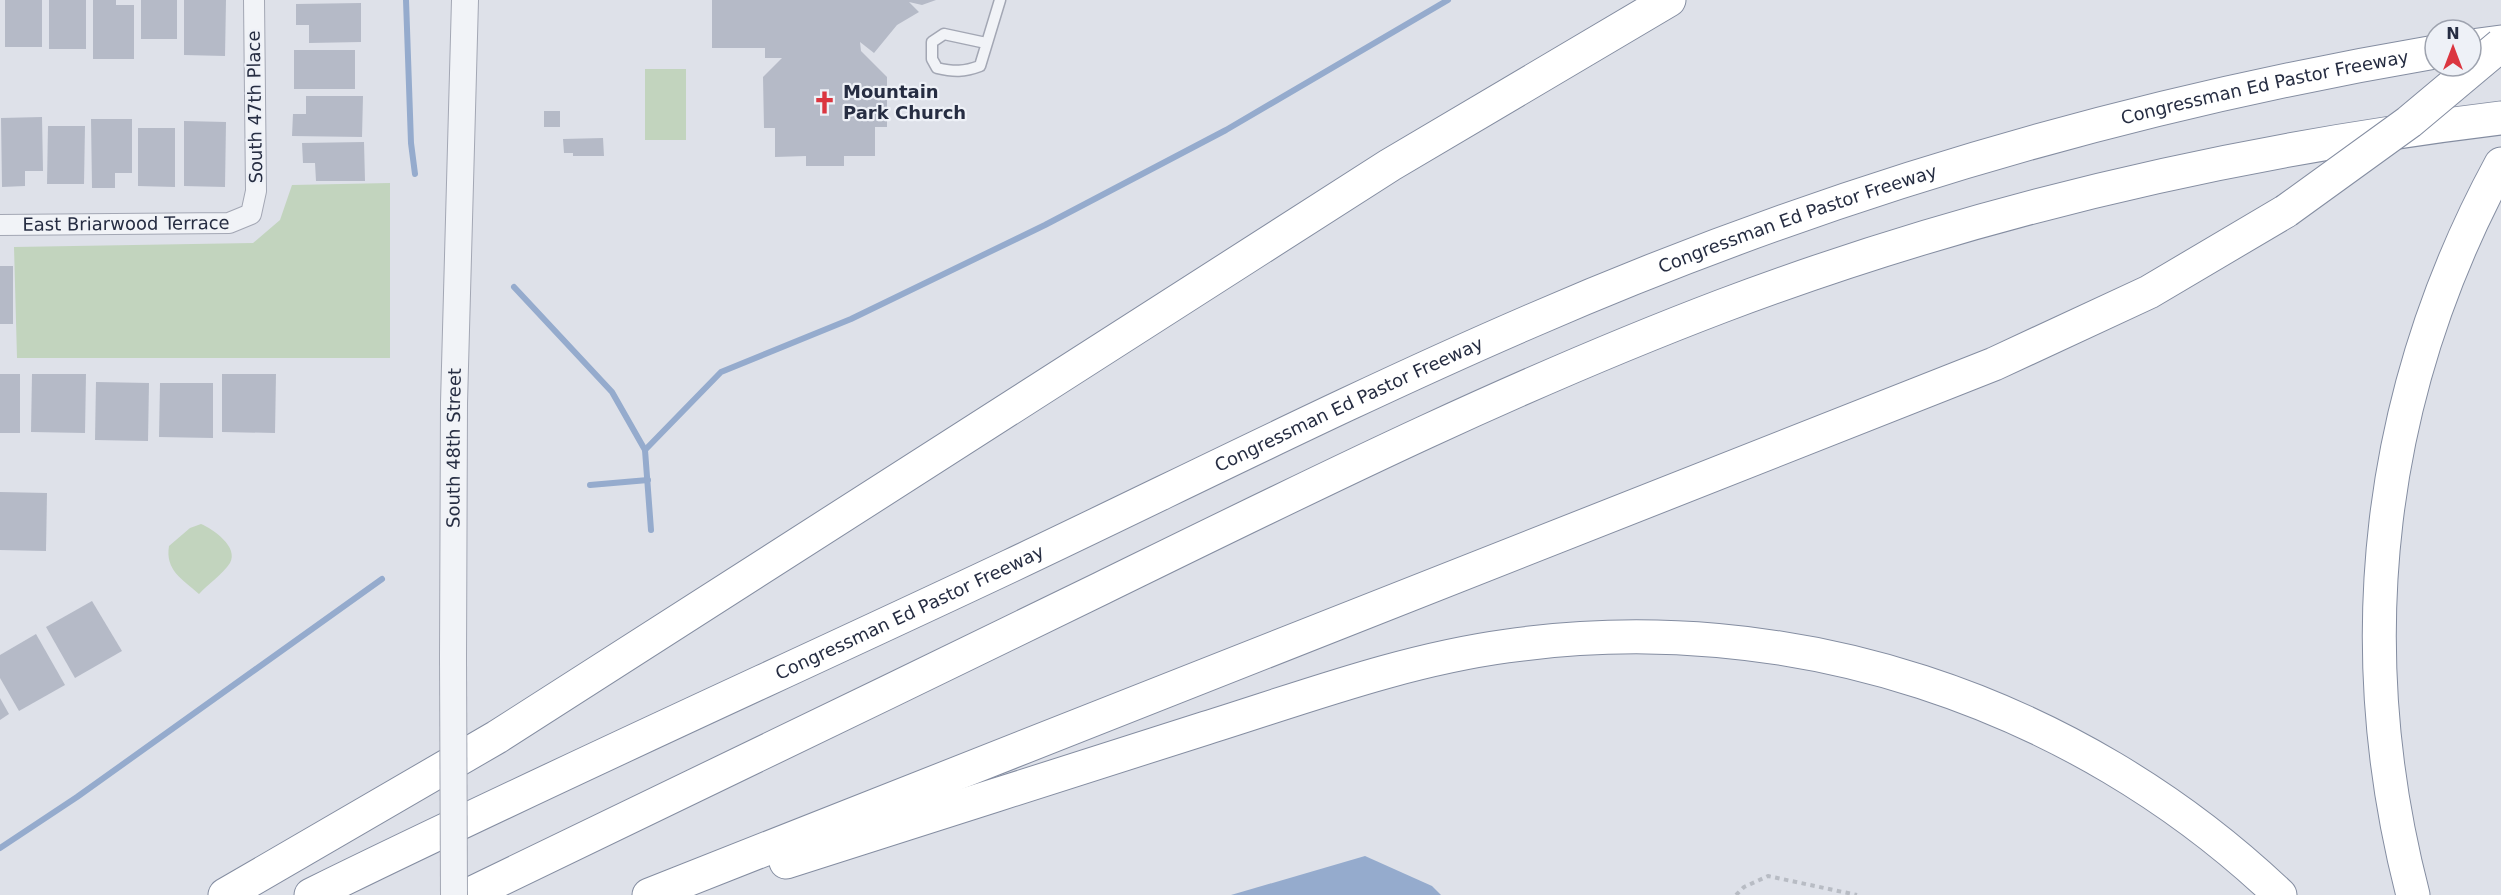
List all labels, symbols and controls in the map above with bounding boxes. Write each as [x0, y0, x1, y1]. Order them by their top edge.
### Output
north arrow [2423, 18, 2483, 78]
text: N [2446, 24, 2460, 43]
street label: South 47th Place [243, 30, 266, 184]
street label: Congressman Ed Pastor Freeway [2119, 46, 2411, 128]
place label: Mountain Park Church [843, 81, 966, 123]
church icon: Mountain Park Church [812, 89, 838, 115]
street label: Congressman Ed Pastor Freeway [1655, 160, 1940, 277]
street label: East Briarwood Terrace [22, 212, 230, 235]
street label: Congressman Ed Pastor Freeway [1211, 332, 1487, 476]
street label: South 48th Street [443, 368, 465, 528]
street label: Congressman Ed Pastor Freeway [772, 540, 1047, 684]

